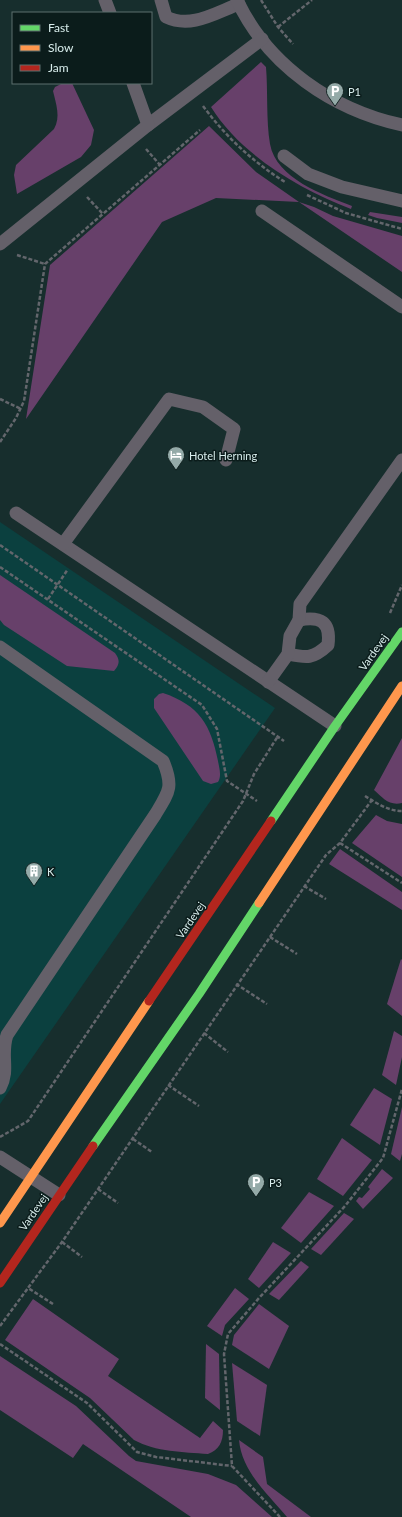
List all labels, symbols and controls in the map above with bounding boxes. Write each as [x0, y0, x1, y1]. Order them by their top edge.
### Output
legend [12, 12, 152, 84]
text: Fast [48, 20, 70, 35]
text: Slow [48, 40, 74, 55]
text: Jam [48, 60, 69, 75]
parking icon: P1 [325, 81, 345, 106]
place label: P1 [348, 85, 361, 98]
hotel icon: Hotel Herning [166, 445, 186, 470]
place label: Hotel Herning [189, 449, 257, 462]
street label: Vardevej [356, 631, 390, 673]
building icon: K [24, 861, 44, 886]
place label: K [47, 865, 55, 878]
street label: Vardevej [173, 899, 207, 941]
parking icon: P3 [246, 1172, 266, 1197]
place label: P3 [269, 1176, 282, 1189]
street label: Vardevej [16, 1191, 50, 1233]

